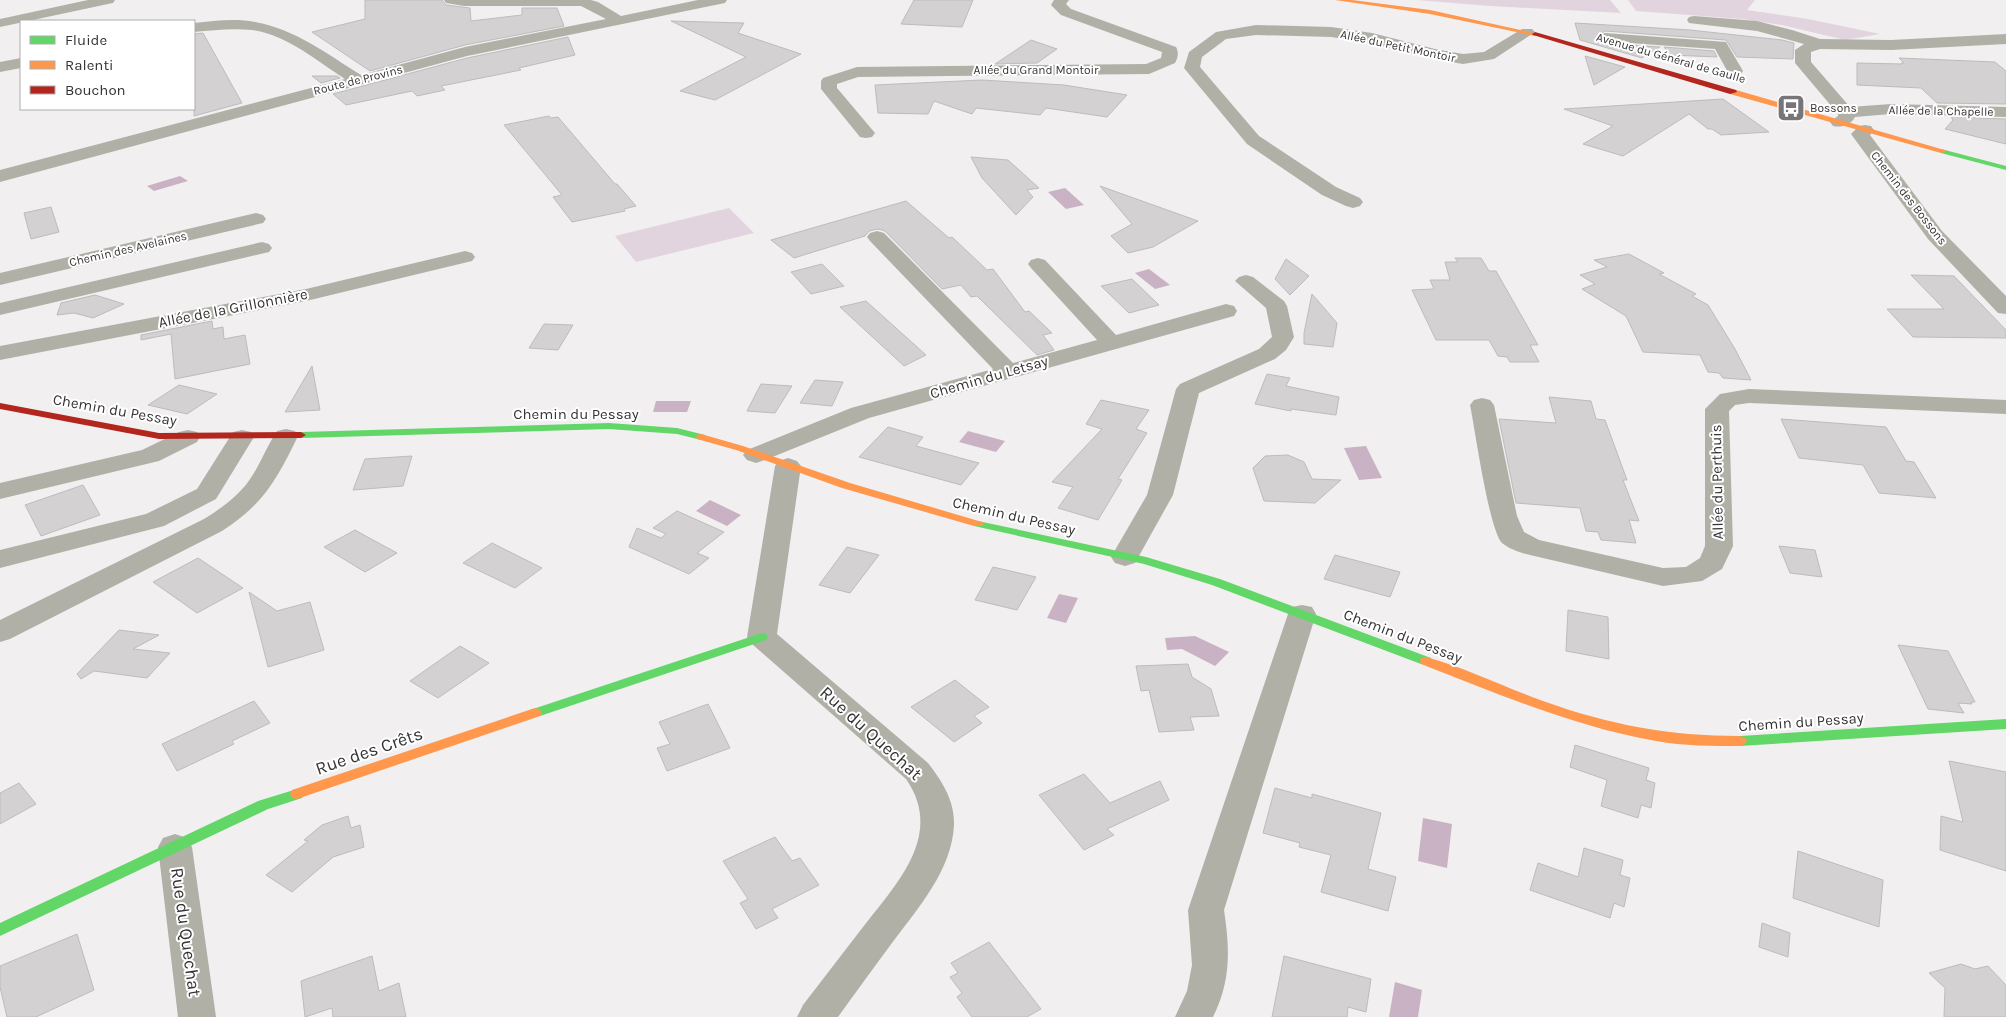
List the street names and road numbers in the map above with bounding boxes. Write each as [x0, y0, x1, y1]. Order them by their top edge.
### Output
street label: Allée du Petit Montoir [1339, 27, 1457, 65]
street label: Avenue du Général de Gaulle [1595, 30, 1747, 86]
street label: Route de Provins [312, 62, 404, 98]
street label: Allée du Grand Montoir [974, 63, 1099, 77]
street label: Allée de la Chapelle [1888, 103, 1994, 119]
street label: Chemin des Bossons [1868, 148, 1950, 248]
street label: Chemin des Avelaines [68, 229, 188, 269]
street label: Allée de la Grillonnière [157, 285, 309, 331]
street label: Chemin du Letsay [928, 352, 1050, 402]
street label: Chemin du Pessay [52, 390, 178, 430]
street label: Chemin du Pessay [513, 405, 639, 423]
street label: Allée du Perthuis [1707, 424, 1727, 540]
street label: Chemin du Pessay [951, 493, 1077, 539]
street label: Chemin du Pessay [1341, 605, 1465, 667]
street label: Rue du Quechat [815, 681, 927, 785]
street label: Chemin du Pessay [1738, 709, 1864, 735]
street label: Rue des Crêts [312, 722, 426, 780]
street label: Rue du Quechat [166, 866, 206, 998]

